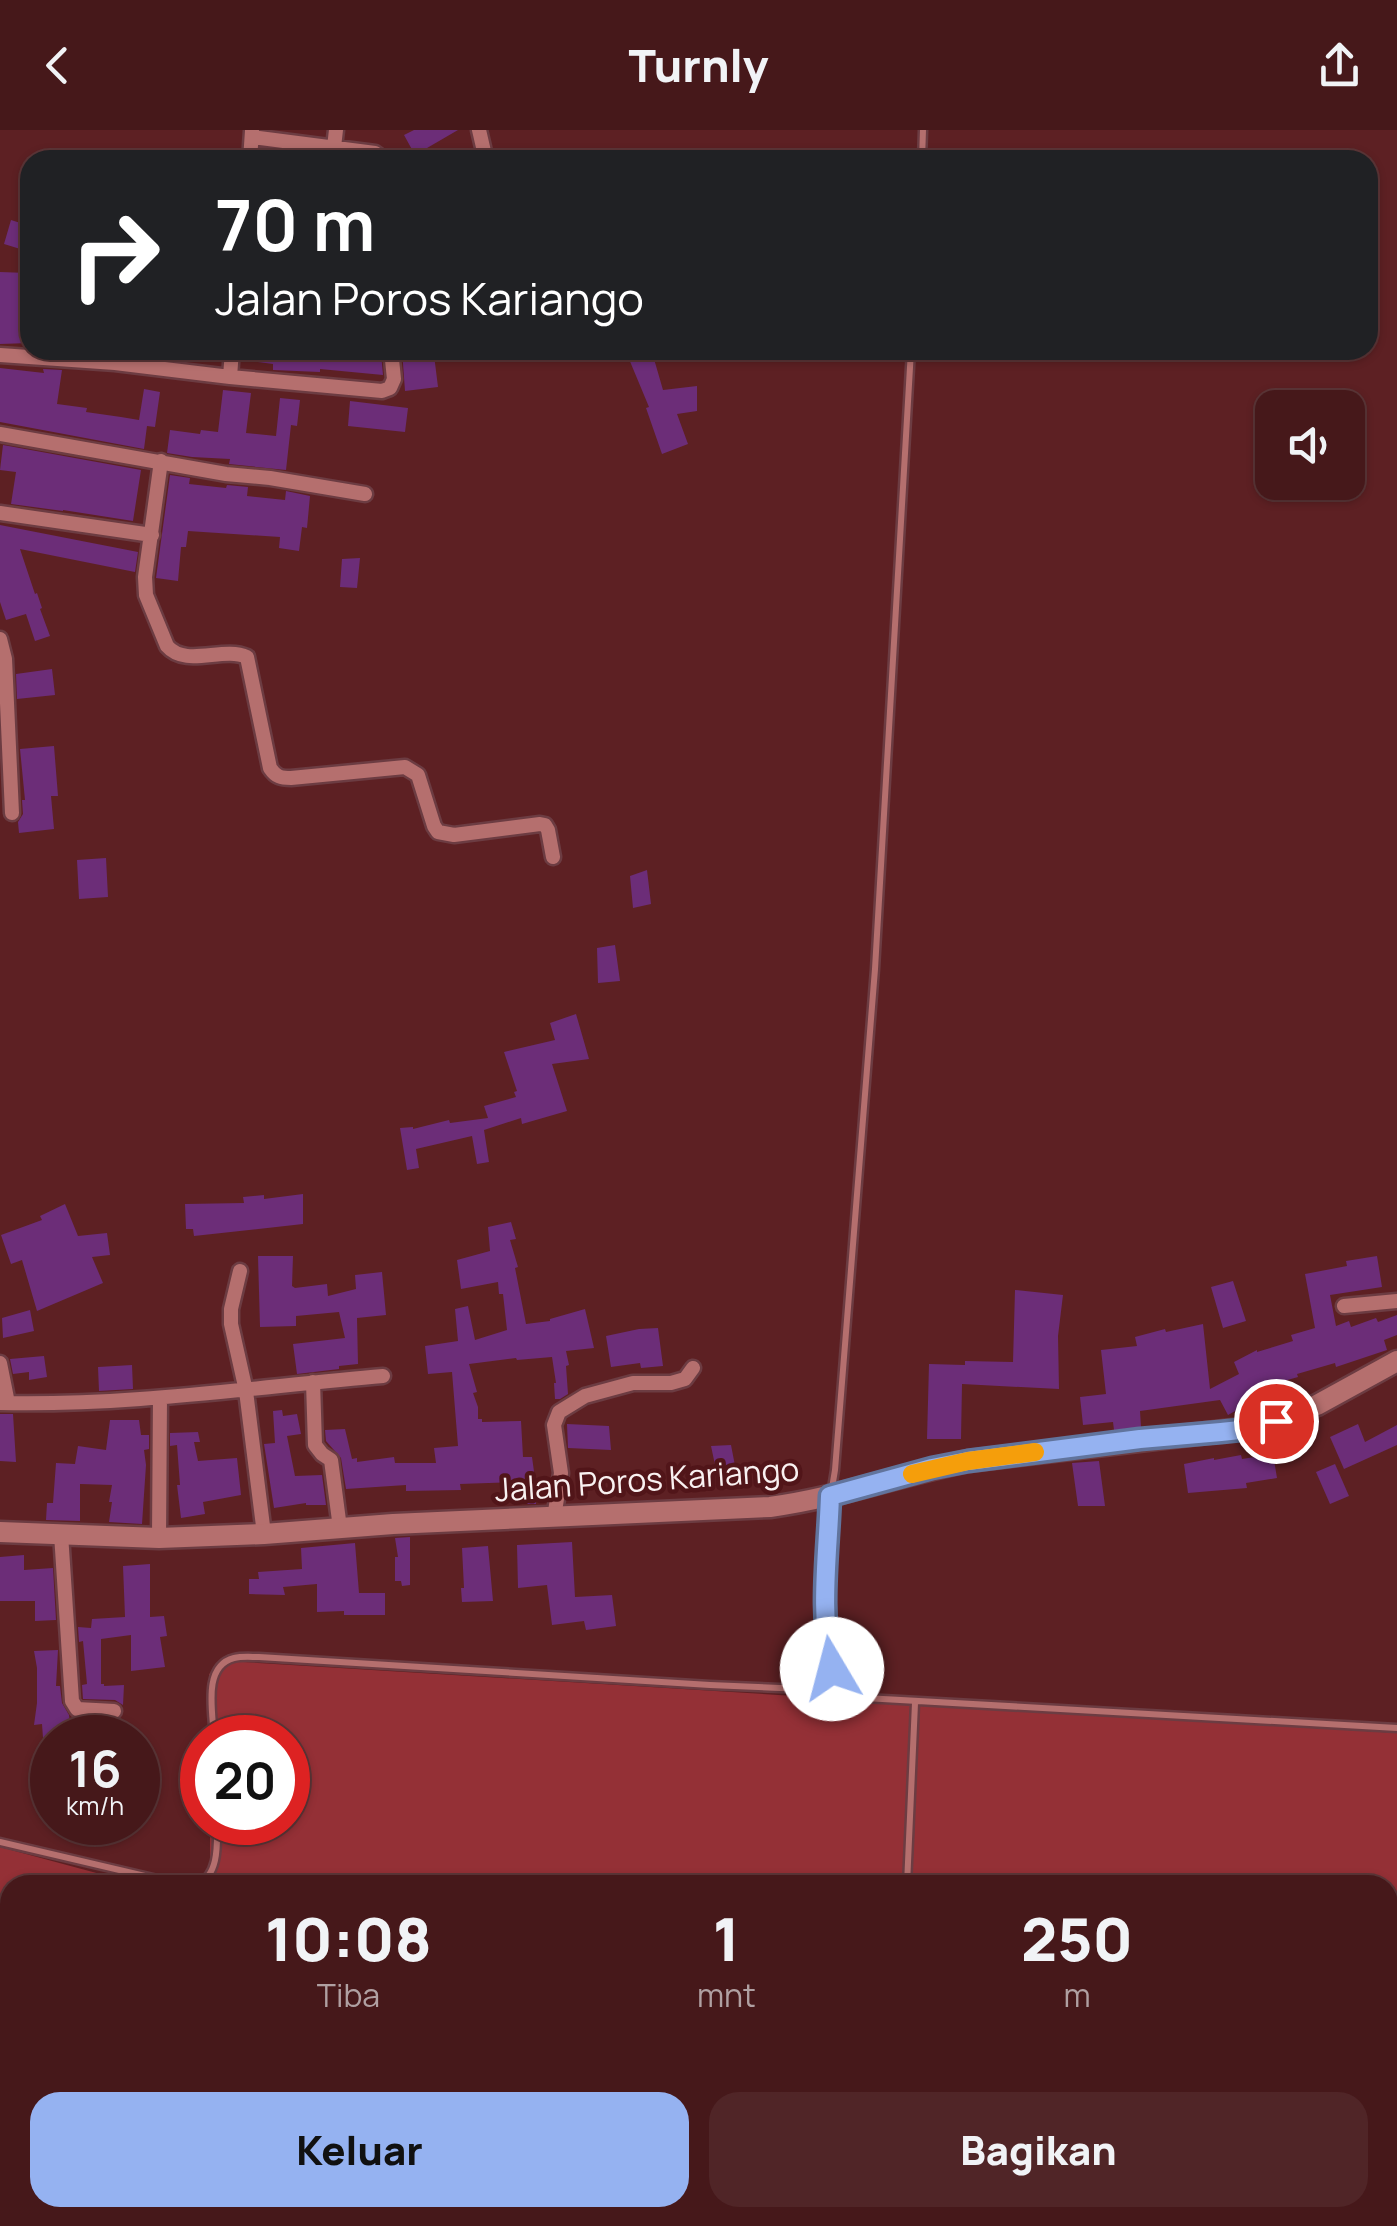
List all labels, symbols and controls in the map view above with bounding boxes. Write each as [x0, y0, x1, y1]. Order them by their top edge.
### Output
text: Turnly [629, 34, 768, 96]
icon: back [30, 38, 85, 93]
icon: share [1312, 38, 1367, 93]
text: 70 m [215, 176, 375, 272]
icon: right [50, 190, 180, 320]
text: Jalan Poros Kariango [215, 267, 644, 329]
map controls [1255, 390, 1365, 500]
button: sound [1255, 390, 1365, 500]
pin [1234, 1379, 1319, 1464]
icon: arrive [1249, 1394, 1304, 1449]
street label: Jalan Poros Kariango [493, 1446, 801, 1512]
position arrow [780, 1617, 884, 1721]
speed limit sign: 20 [180, 1715, 310, 1845]
text: 16 [69, 1734, 121, 1802]
text: km/h [66, 1788, 124, 1823]
text: 10:08 [265, 1897, 432, 1979]
text: 1 [713, 1897, 740, 1979]
text: 250 [1021, 1897, 1133, 1979]
text: Tiba [317, 1973, 380, 2017]
text: mnt [697, 1973, 756, 2017]
text: m [1063, 1973, 1091, 2017]
button: Keluar [30, 2092, 689, 2207]
button: Bagikan [709, 2092, 1368, 2207]

